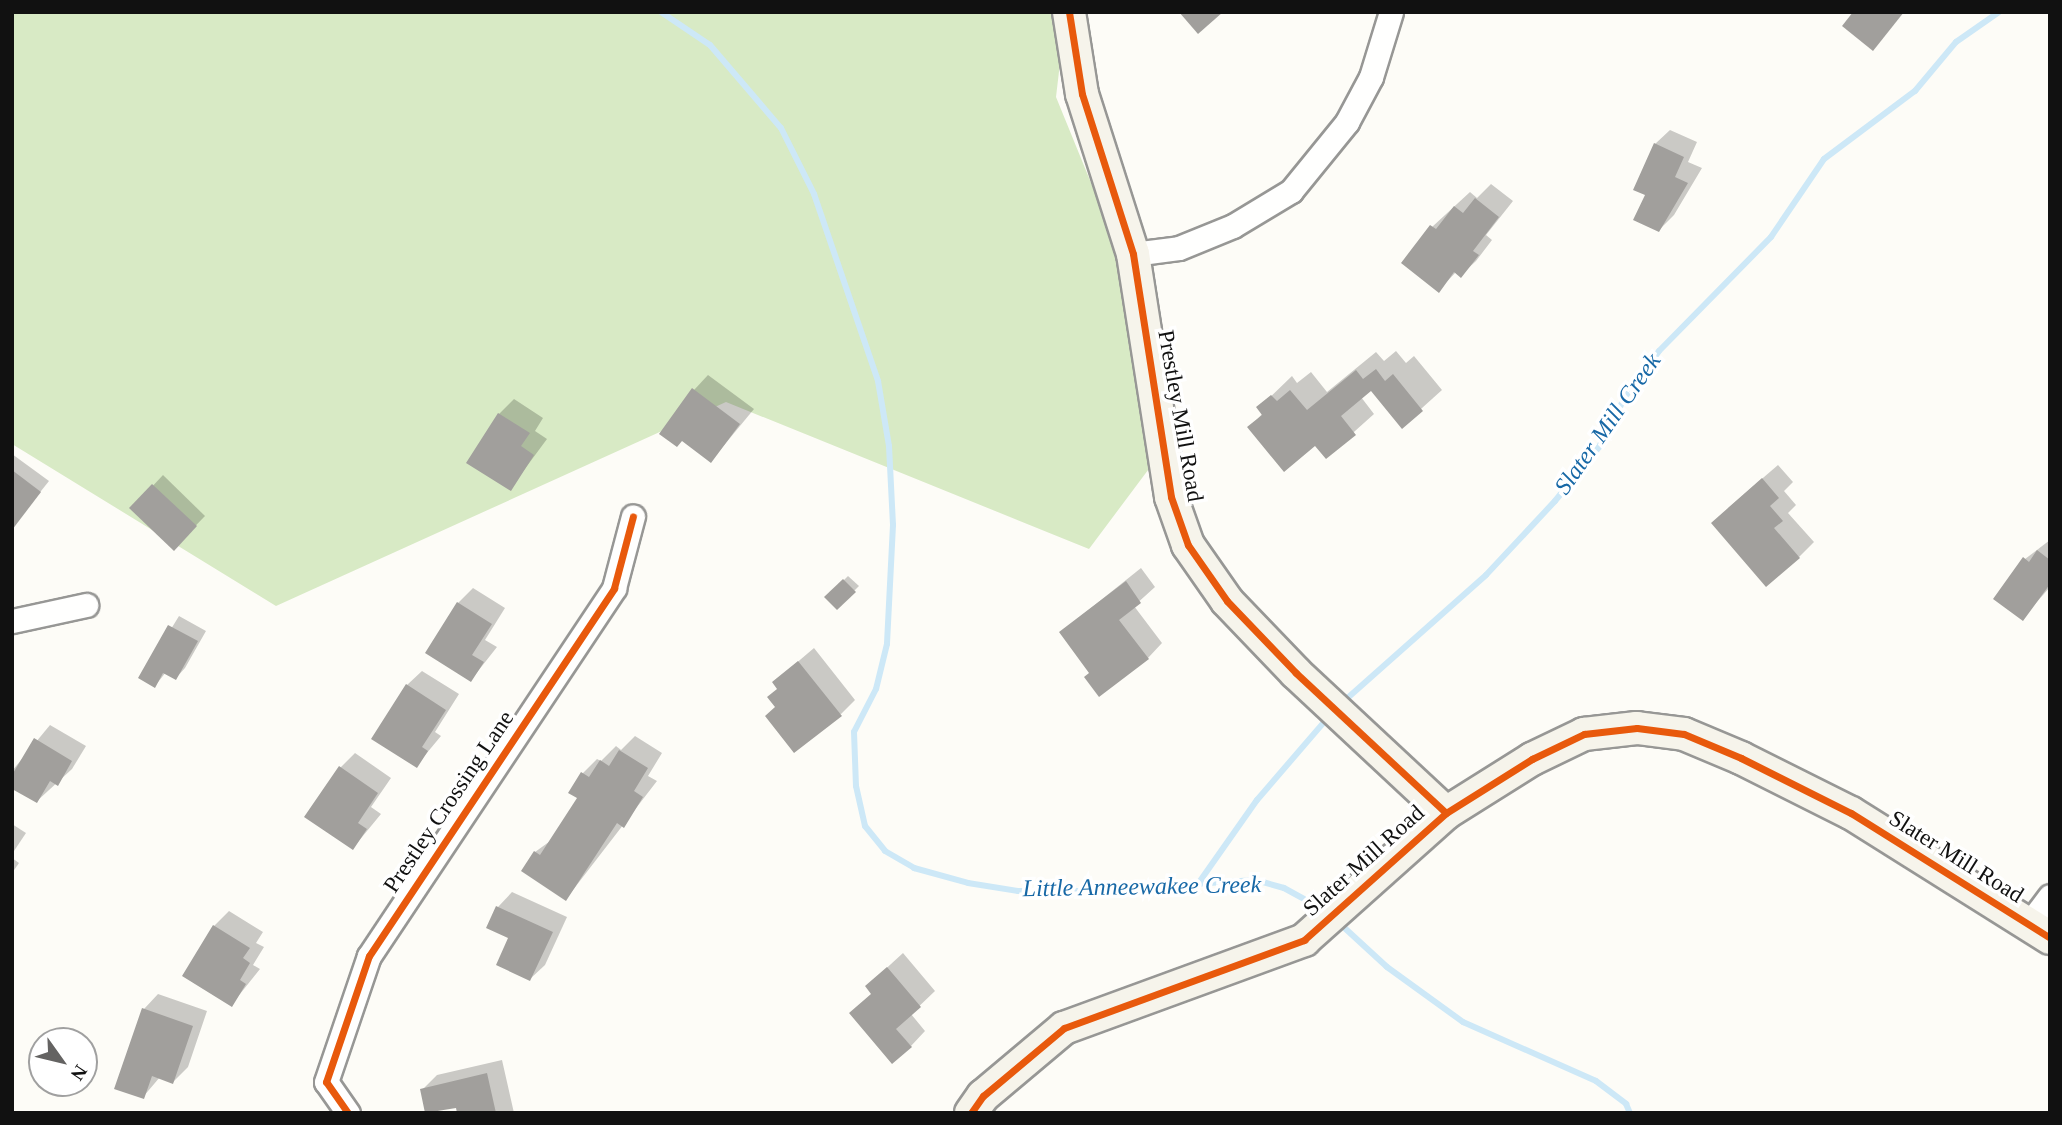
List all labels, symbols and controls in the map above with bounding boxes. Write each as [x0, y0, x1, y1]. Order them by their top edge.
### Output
street label: Prestley Mill Road [1151, 328, 1209, 504]
water label: Slater Mill Creek [1549, 348, 1667, 500]
street label: Prestley Crossing Lane [378, 706, 520, 898]
street label: Slater Mill Road [1298, 799, 1430, 923]
street label: Slater Mill Road [1884, 805, 2028, 909]
water label: Little Anneewakee Creek [1022, 871, 1262, 903]
north arrow [28, 1027, 98, 1097]
text: N [67, 1061, 92, 1084]

